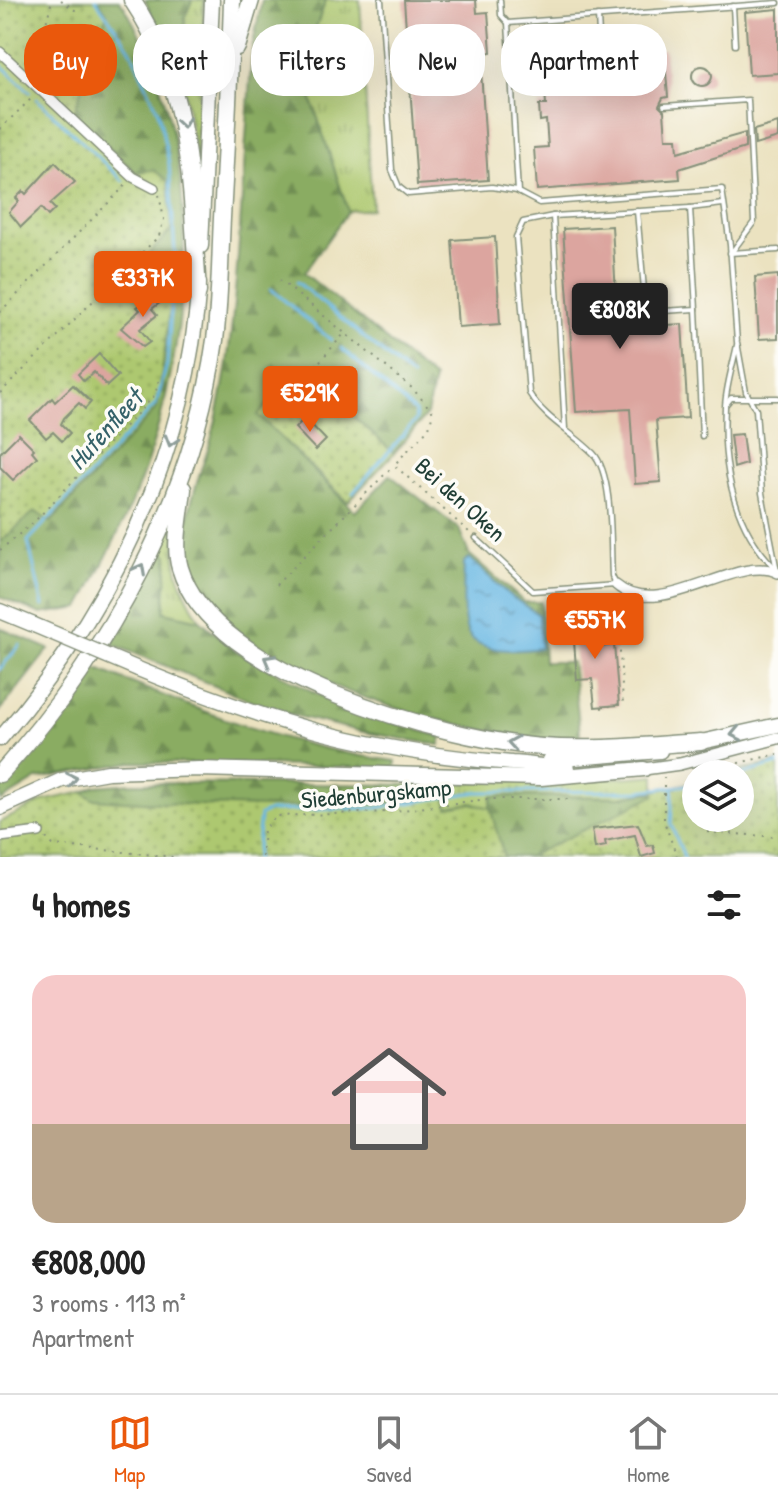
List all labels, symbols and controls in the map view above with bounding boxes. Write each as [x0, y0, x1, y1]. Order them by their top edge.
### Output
chip: Buy [24, 24, 117, 96]
chip: Rent [133, 24, 235, 96]
chip: Filters [251, 24, 374, 96]
chip: New [390, 24, 485, 96]
chip: Apartment [501, 24, 667, 96]
one-way arrow [174, 116, 191, 130]
pin: €337K [87, 251, 199, 319]
text: €337K [112, 259, 174, 294]
pin: €808K [564, 283, 676, 351]
text: €808K [590, 291, 650, 326]
pin: €529K [254, 366, 366, 434]
text: €529K [281, 374, 339, 409]
water label: Hufenfleet [60, 378, 153, 477]
one-way arrow [164, 433, 180, 447]
street label: Bei den Oken [409, 450, 513, 548]
one-way arrow [131, 562, 146, 577]
pin: €557K [539, 593, 651, 661]
text: €557K [565, 601, 625, 636]
one-way arrow [263, 654, 278, 670]
one-way arrow [729, 725, 742, 742]
one-way arrow [506, 735, 520, 752]
map controls [682, 760, 754, 832]
button: layers [682, 760, 754, 832]
one-way arrow [64, 771, 78, 788]
street label: Siedenburgskamp [300, 771, 452, 815]
text: 4 homes [32, 882, 130, 928]
icon: filters [702, 883, 746, 927]
icon: home [317, 1027, 461, 1171]
text: €808,000 [32, 1239, 146, 1285]
text: 3 rooms · 113 m² [32, 1285, 186, 1320]
text: Apartment [32, 1320, 134, 1355]
tab: Map [108, 1411, 152, 1489]
tab: Saved [367, 1411, 411, 1489]
tab: Home [626, 1411, 670, 1489]

